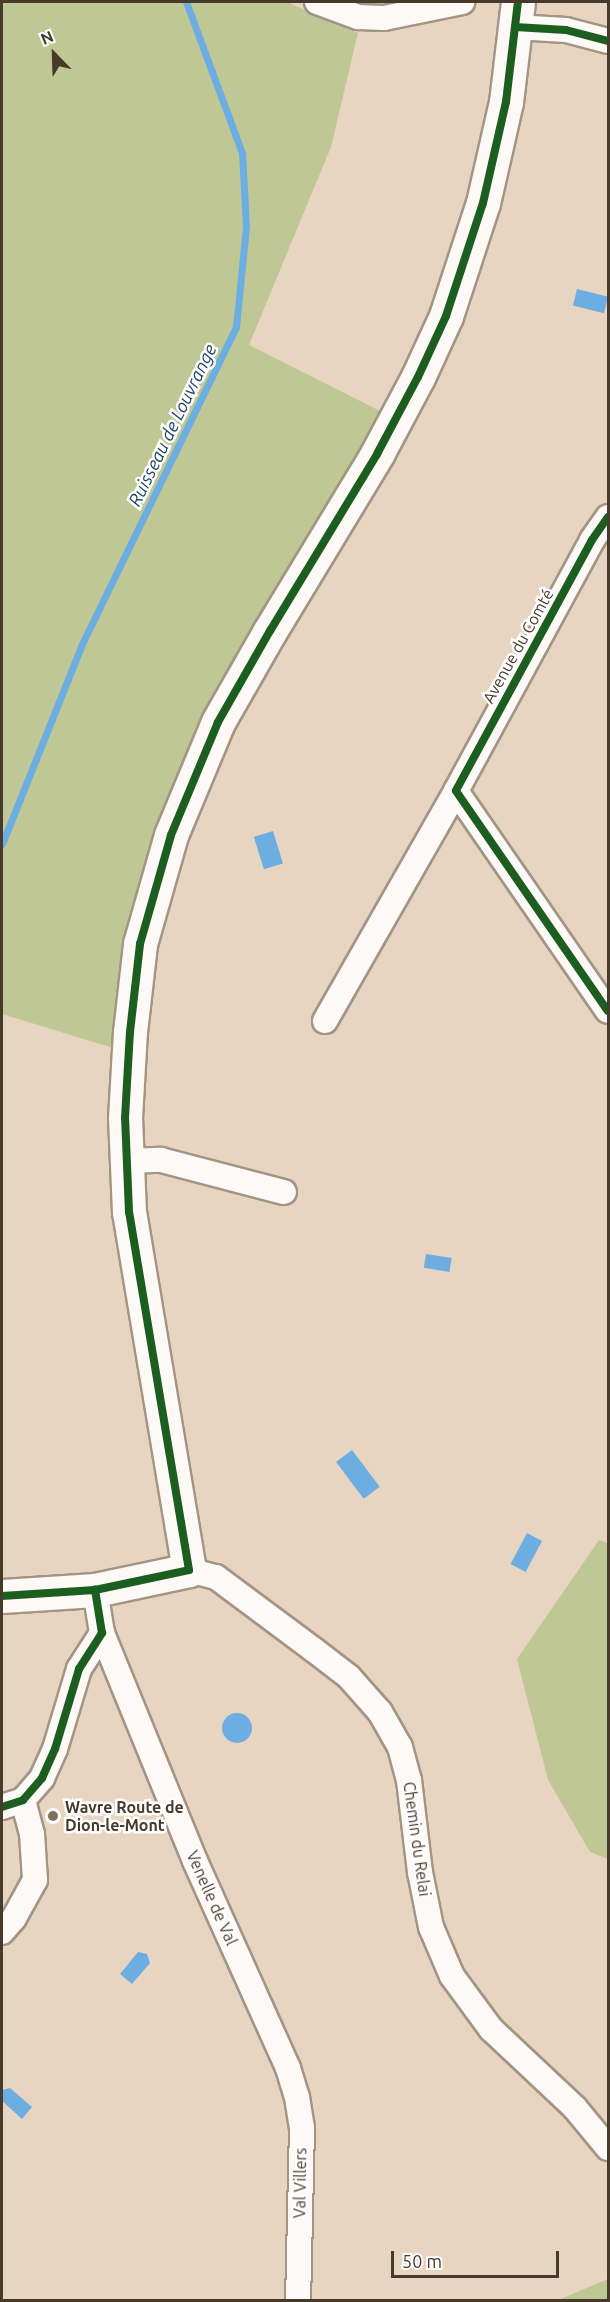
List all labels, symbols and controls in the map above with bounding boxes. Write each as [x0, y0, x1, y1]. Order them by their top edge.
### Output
north arrow [24, 24, 84, 84]
text: N [38, 27, 56, 48]
water label: Ruisseau de Louvrange [123, 340, 221, 510]
street label: Avenue du Comté [479, 585, 557, 707]
street label: Chemin du Relai [399, 1780, 435, 1898]
place label: Wavre Route de Dion-le-Mont [65, 1797, 184, 1835]
marker: Wavre Route de Dion-le-Mont [46, 1809, 60, 1823]
street label: Venelle de Val [183, 1848, 241, 1948]
street label: Val Villers [290, 2147, 310, 2219]
scale bar [394, 2239, 562, 2277]
text: 50 m [402, 2251, 442, 2271]

